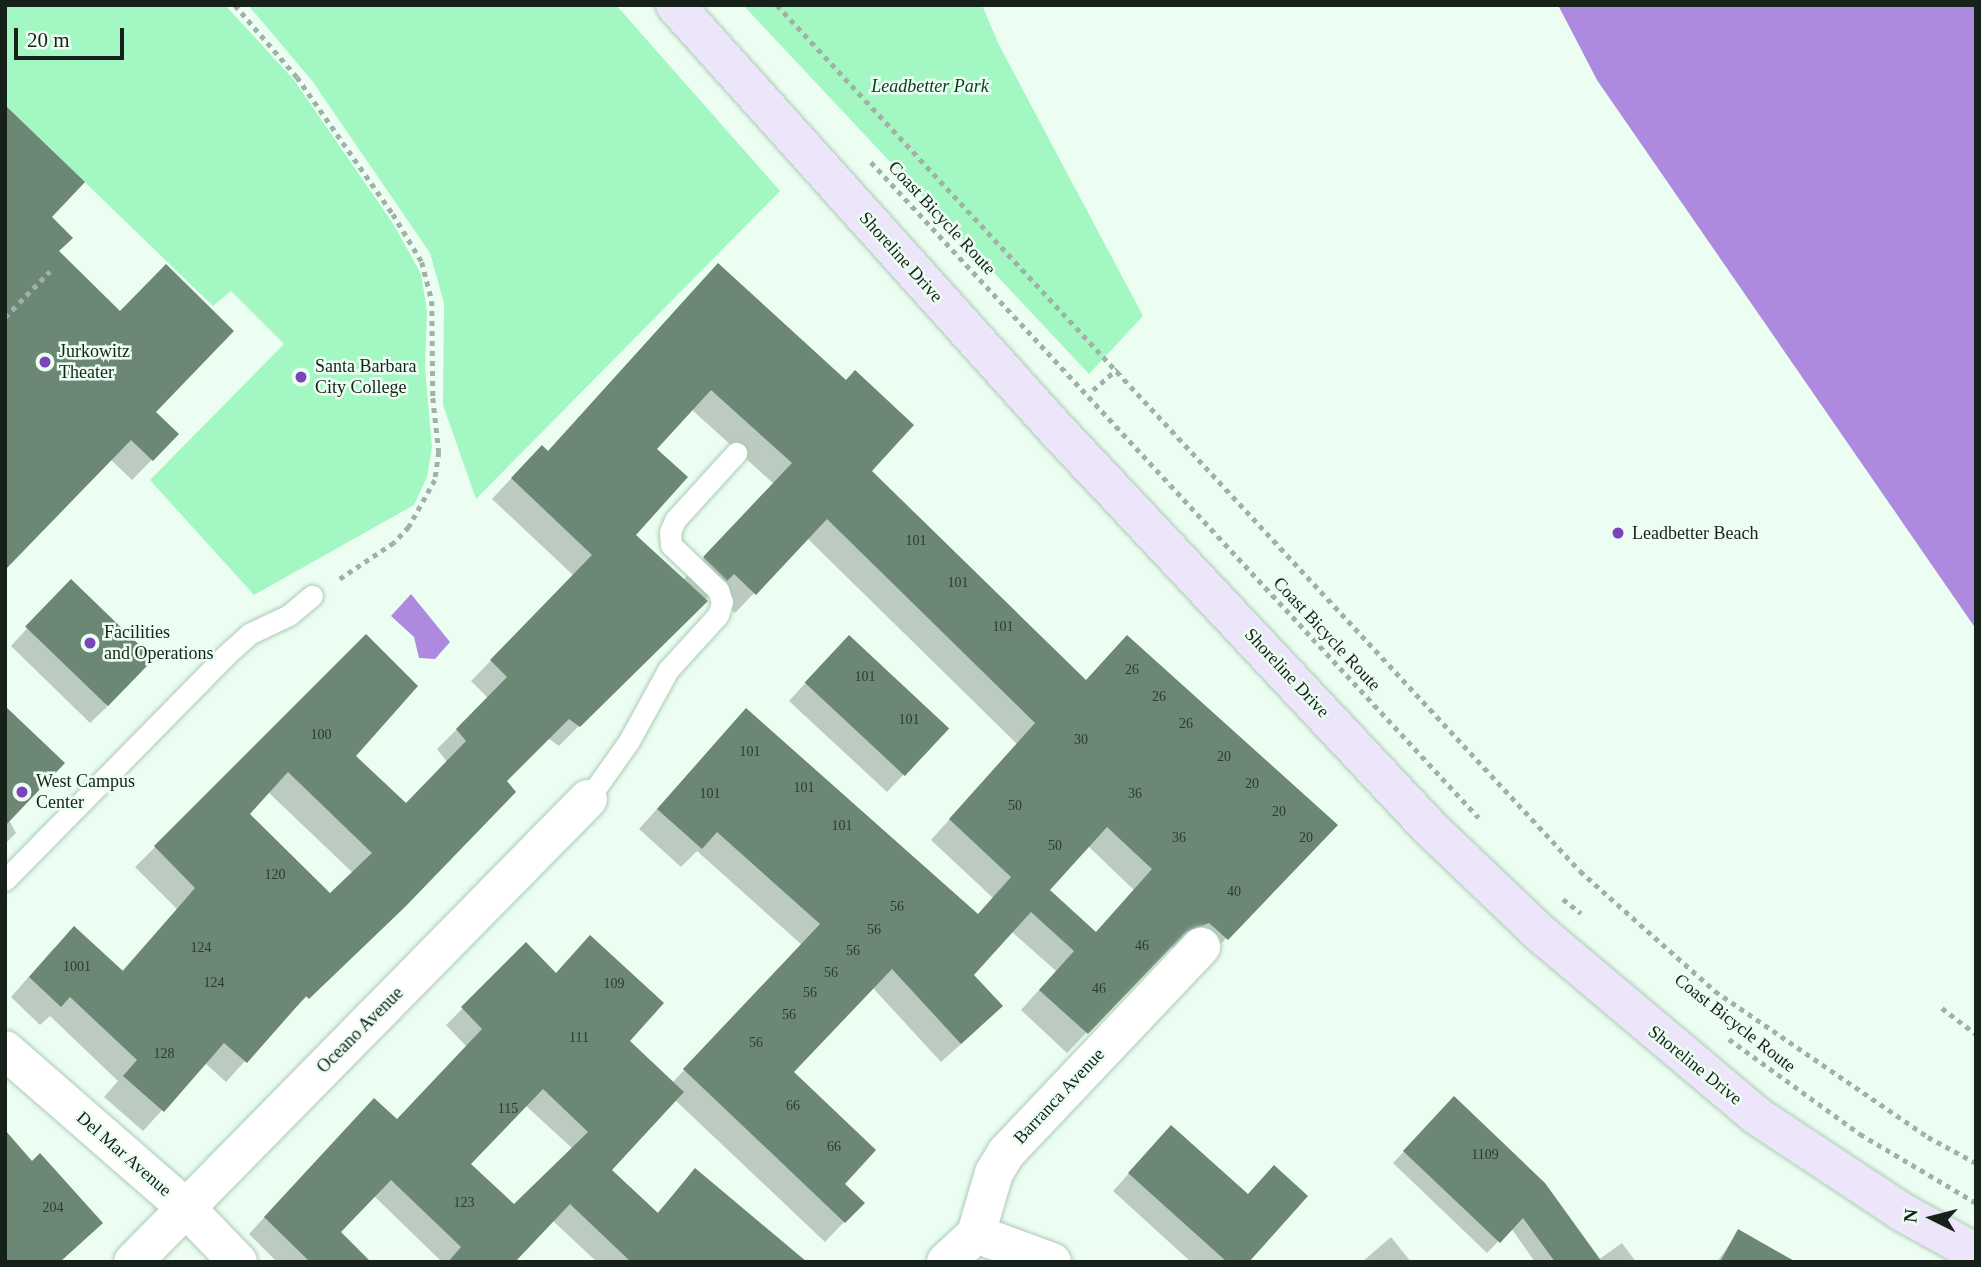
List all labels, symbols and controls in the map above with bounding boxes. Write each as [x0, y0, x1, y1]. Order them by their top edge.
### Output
scale bar [18, 14, 128, 58]
text: 20 m [27, 28, 70, 52]
park label: Leadbetter Park [871, 75, 989, 97]
street label: Coast Bicycle Route [884, 157, 1000, 279]
street label: Shoreline Drive [855, 207, 947, 307]
place label: Jurkowitz Theater [59, 341, 130, 384]
marker: Jurkowitz Theater [37, 354, 53, 370]
place label: Santa Barbara City College [315, 356, 416, 398]
marker: Santa Barbara City College [293, 369, 309, 385]
place label: Leadbetter Beach [1632, 522, 1758, 544]
marker: Leadbetter Beach [1610, 525, 1626, 541]
house number: 101 [906, 533, 926, 549]
street label: Coast Bicycle Route [1269, 573, 1385, 695]
house number: 101 [948, 575, 968, 591]
house number: 101 [992, 619, 1014, 635]
place label: Facilities and Operations [104, 622, 213, 664]
street label: Shoreline Drive [1240, 624, 1334, 722]
marker: Facilities and Operations [82, 635, 98, 651]
house number: 26 [1125, 662, 1139, 678]
house number: 101 [854, 669, 876, 685]
house number: 26 [1152, 689, 1166, 705]
house number: 101 [898, 712, 920, 728]
house number: 26 [1179, 716, 1193, 732]
house number: 100 [310, 727, 332, 743]
house number: 30 [1074, 732, 1088, 748]
house number: 101 [740, 744, 760, 760]
house number: 20 [1217, 749, 1231, 765]
place label: West Campus Center [36, 771, 135, 814]
house number: 20 [1245, 776, 1259, 792]
house number: 101 [794, 780, 814, 796]
marker: West Campus Center [14, 784, 30, 800]
house number: 101 [700, 786, 720, 802]
house number: 36 [1128, 786, 1142, 802]
house number: 50 [1008, 798, 1022, 814]
house number: 20 [1272, 804, 1286, 820]
house number: 101 [832, 818, 852, 834]
house number: 36 [1172, 830, 1186, 846]
house number: 20 [1299, 830, 1313, 846]
house number: 50 [1048, 838, 1062, 854]
house number: 120 [264, 867, 286, 883]
house number: 40 [1227, 884, 1241, 900]
house number: 56 [890, 899, 904, 915]
house number: 56 [867, 922, 881, 938]
house number: 46 [1135, 938, 1149, 954]
house number: 124 [190, 940, 212, 956]
house number: 56 [846, 943, 860, 959]
house number: 1001 [63, 959, 91, 975]
house number: 56 [824, 965, 838, 981]
street label: Coast Bicycle Route [1670, 969, 1800, 1077]
house number: 124 [204, 975, 224, 991]
house number: 109 [604, 976, 624, 992]
house number: 46 [1092, 981, 1106, 997]
street label: Oceano Avenue [312, 982, 408, 1078]
house number: 56 [803, 985, 817, 1001]
house number: 56 [782, 1007, 796, 1023]
street label: Shoreline Drive [1644, 1021, 1746, 1109]
house number: 111 [569, 1030, 589, 1046]
house number: 56 [749, 1035, 763, 1051]
street label: Barranca Avenue [1009, 1043, 1109, 1149]
house number: 128 [154, 1046, 174, 1062]
house number: 66 [786, 1098, 800, 1114]
house number: 115 [498, 1101, 518, 1117]
street label: Del Mar Avenue [72, 1107, 176, 1201]
house number: 66 [827, 1139, 841, 1155]
house number: 1109 [1471, 1147, 1499, 1163]
north arrow [1897, 1183, 1967, 1253]
house number: 123 [454, 1195, 475, 1211]
house number: 204 [42, 1200, 64, 1216]
text: N [1899, 1208, 1922, 1224]

